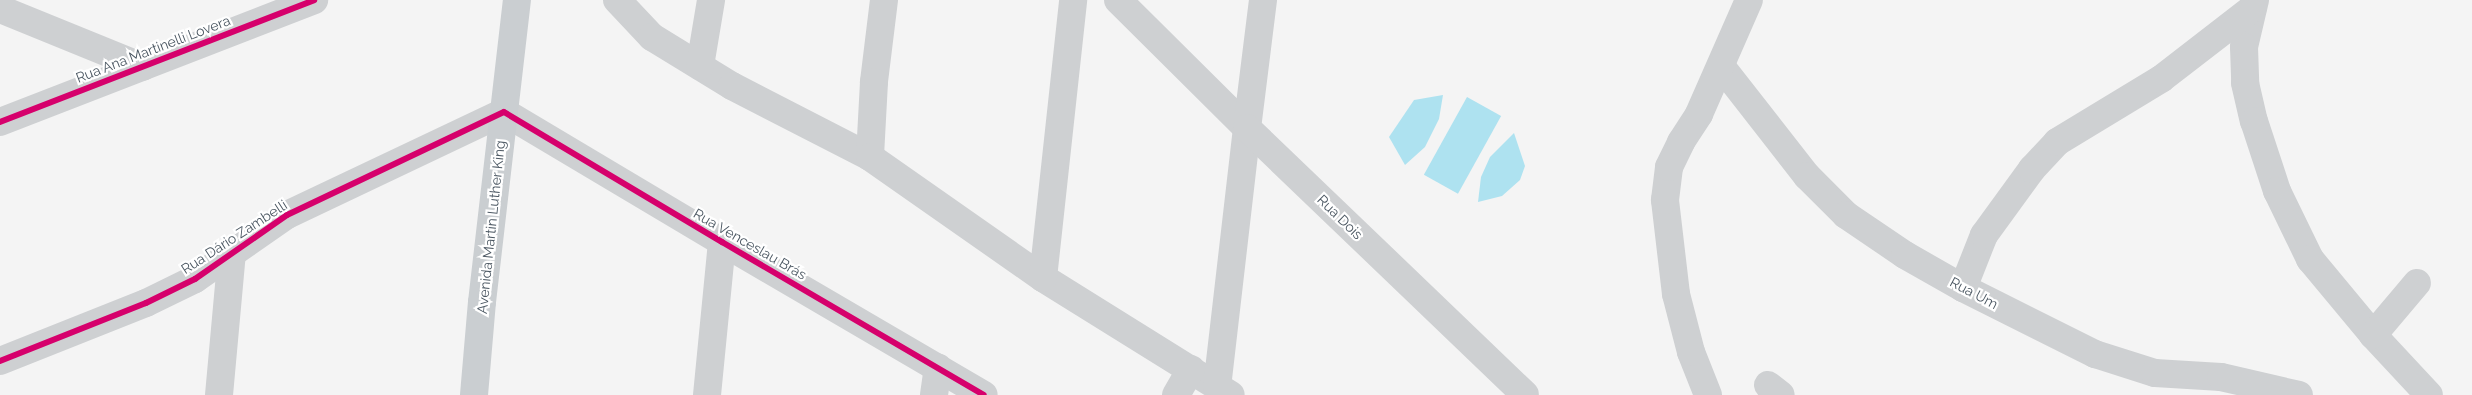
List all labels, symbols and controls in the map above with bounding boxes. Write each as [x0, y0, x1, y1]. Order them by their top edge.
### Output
street label: Rua Ana Martinelli Lovera [73, 12, 233, 86]
street label: Avenida Martin Luther King [474, 139, 508, 315]
street label: Rua Dois [1314, 191, 1366, 243]
street label: Rua Dário Zambelli [178, 197, 290, 277]
street label: Rua Venceslau Brás [690, 205, 810, 283]
street label: Rua Um [1947, 273, 2001, 313]

